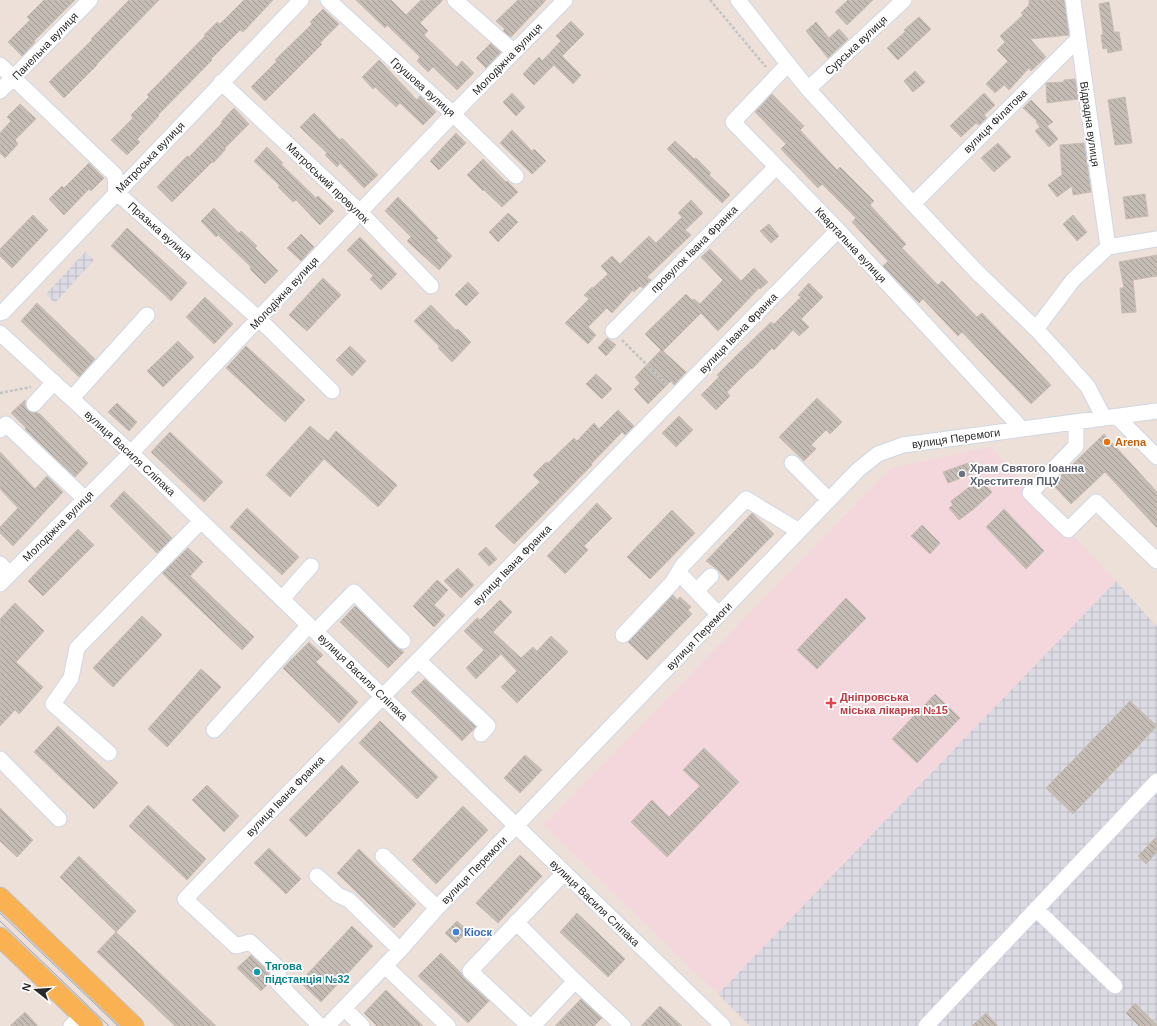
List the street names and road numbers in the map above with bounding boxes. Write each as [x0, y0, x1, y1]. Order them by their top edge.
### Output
street label: Панельна вулиця [10, 10, 80, 82]
street label: Сурська вулиця [822, 13, 890, 77]
street label: Молодіжна вулиця [470, 21, 544, 97]
street label: Грушова вулиця [388, 55, 458, 119]
street label: Відрадна вулиця [1078, 81, 1102, 167]
street label: вулиця Філатова [961, 86, 1030, 155]
street label: Матроська вулиця [113, 119, 187, 195]
street label: Матроський провулок [284, 140, 372, 226]
street label: Празька вулиця [126, 200, 194, 262]
street label: провулок Івана Франка [648, 203, 740, 295]
street label: Квартальна вулиця [813, 205, 889, 285]
street label: Молодіжна вулиця [247, 254, 321, 332]
street label: вулиця Івана Франка [697, 290, 780, 376]
street label: вулиця Василя Сліпака [82, 408, 178, 499]
street label: вулиця Перемоги [911, 426, 1001, 450]
street label: Молодіжна вулиця [20, 488, 96, 564]
street label: вулиця Івана Франка [471, 522, 554, 608]
street label: вулиця Перемоги [664, 600, 734, 672]
street label: вулиця Василя Сліпака [316, 631, 411, 723]
street label: вулиця Івана Франка [244, 753, 327, 839]
street label: вулиця Перемоги [439, 834, 509, 906]
street label: вулиця Василя Сліпака [548, 857, 643, 949]

